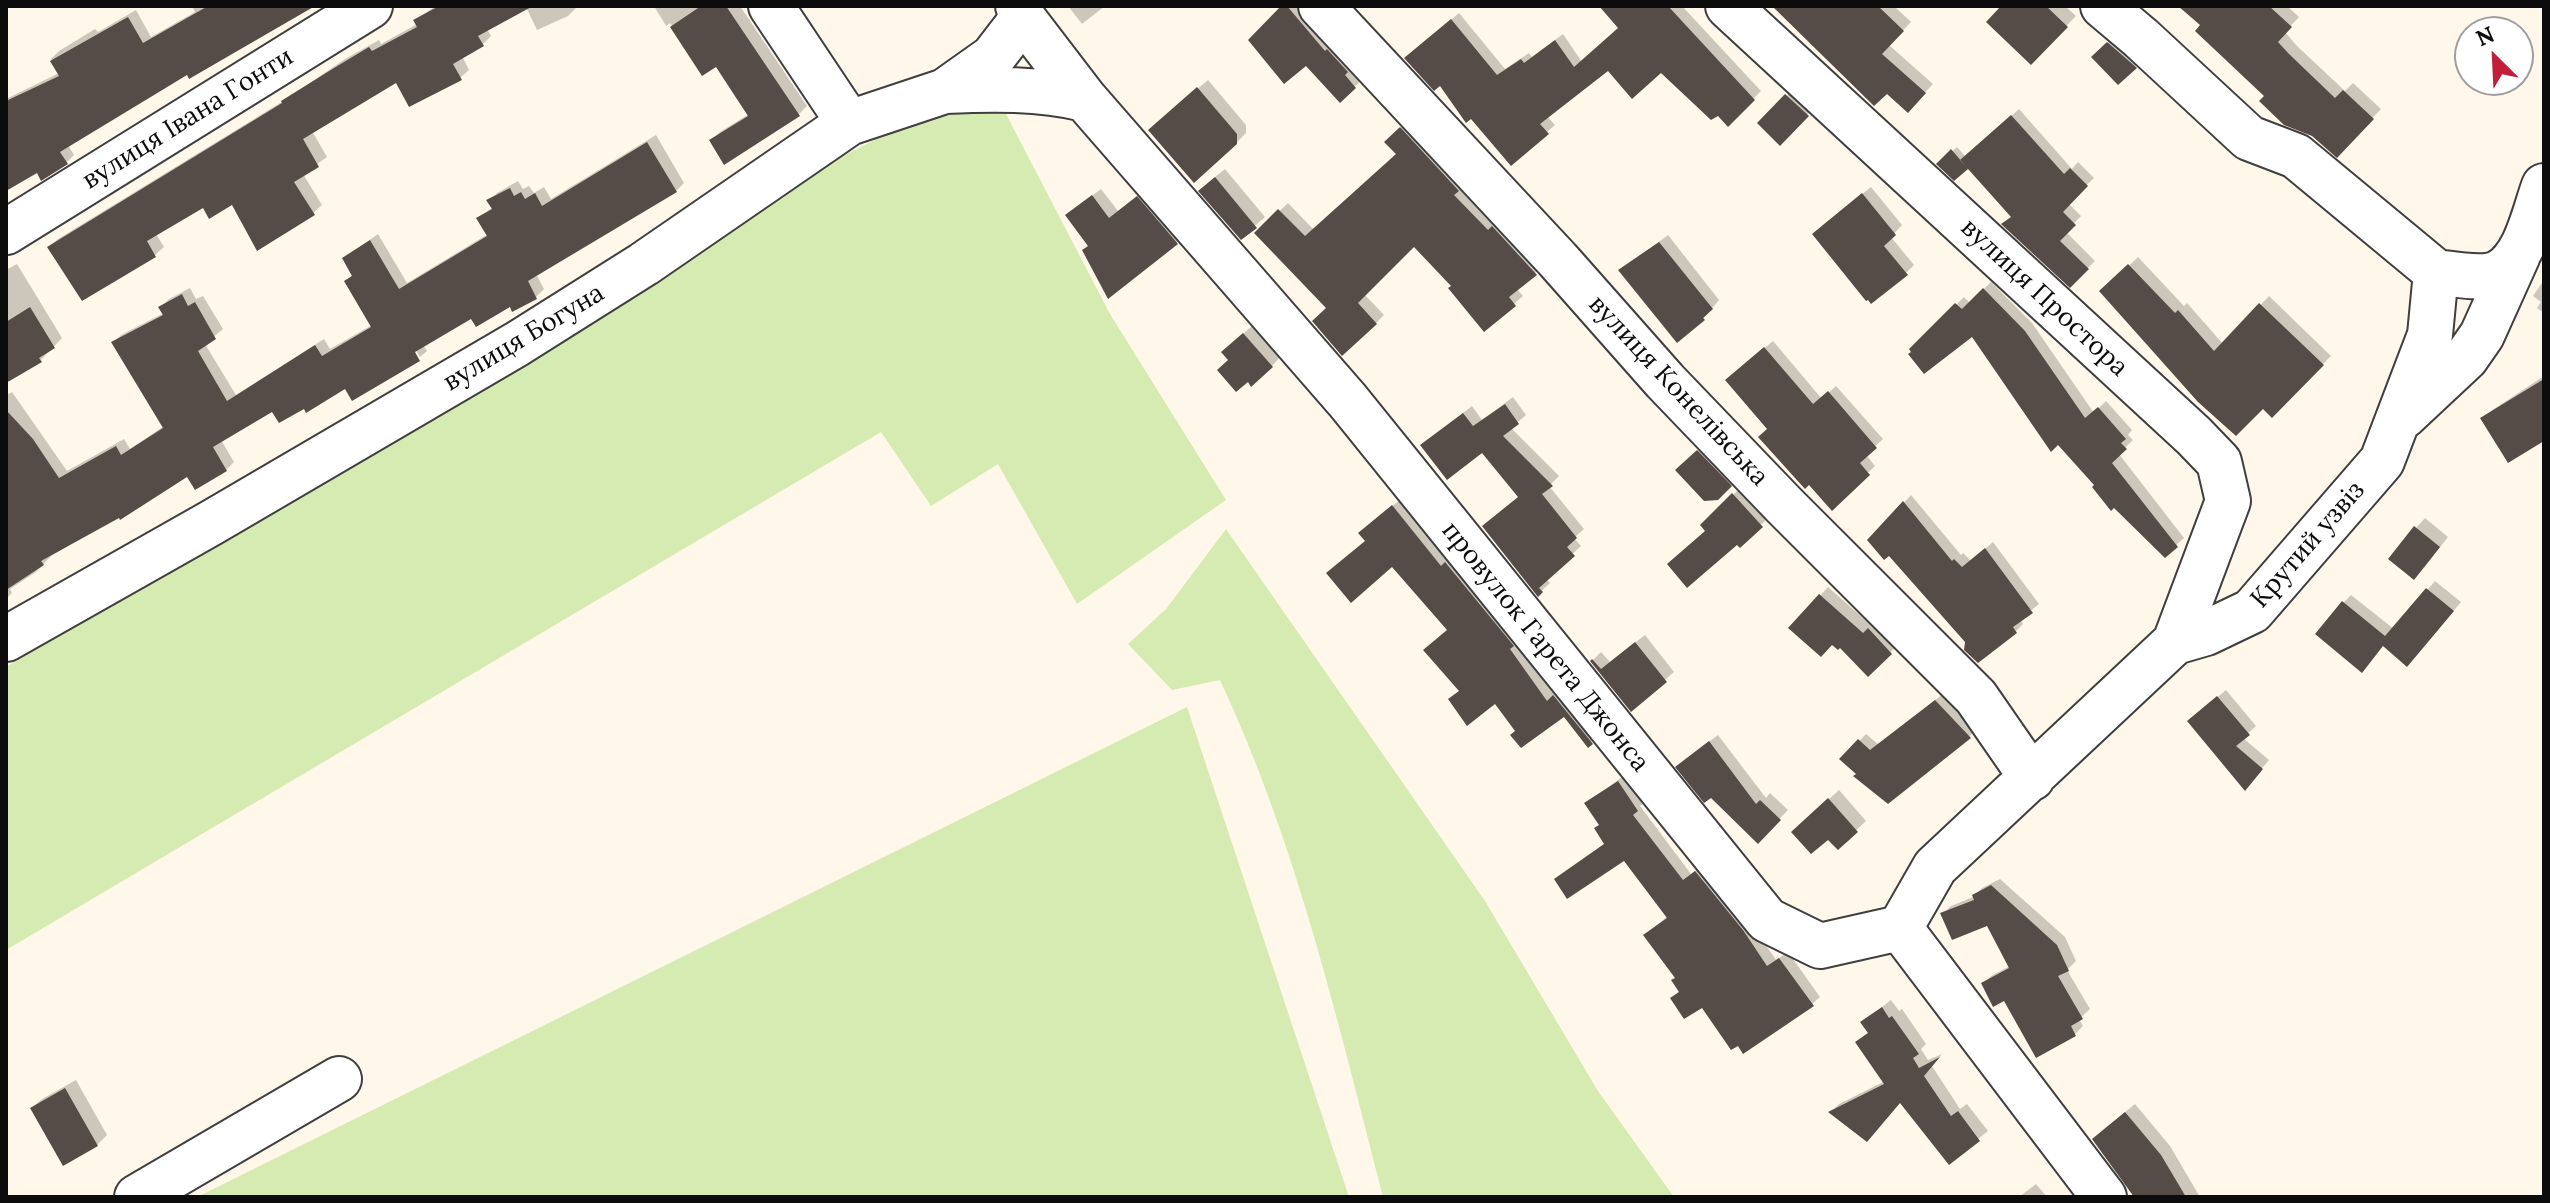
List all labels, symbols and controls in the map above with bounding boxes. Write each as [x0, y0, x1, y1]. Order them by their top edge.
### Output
north arrow [2454, 16, 2534, 96]
text: N [2472, 20, 2499, 52]
street label: вулиця Івана Гонти [77, 41, 299, 197]
street label: вулиця Простора [1954, 213, 2134, 383]
street label: вулиця Богуна [438, 278, 610, 398]
street label: вулиця Конелівська [1582, 289, 1774, 493]
street label: Крутий узвіз [2245, 475, 2371, 615]
street label: провулок Гарета Джонса [1435, 516, 1655, 778]

